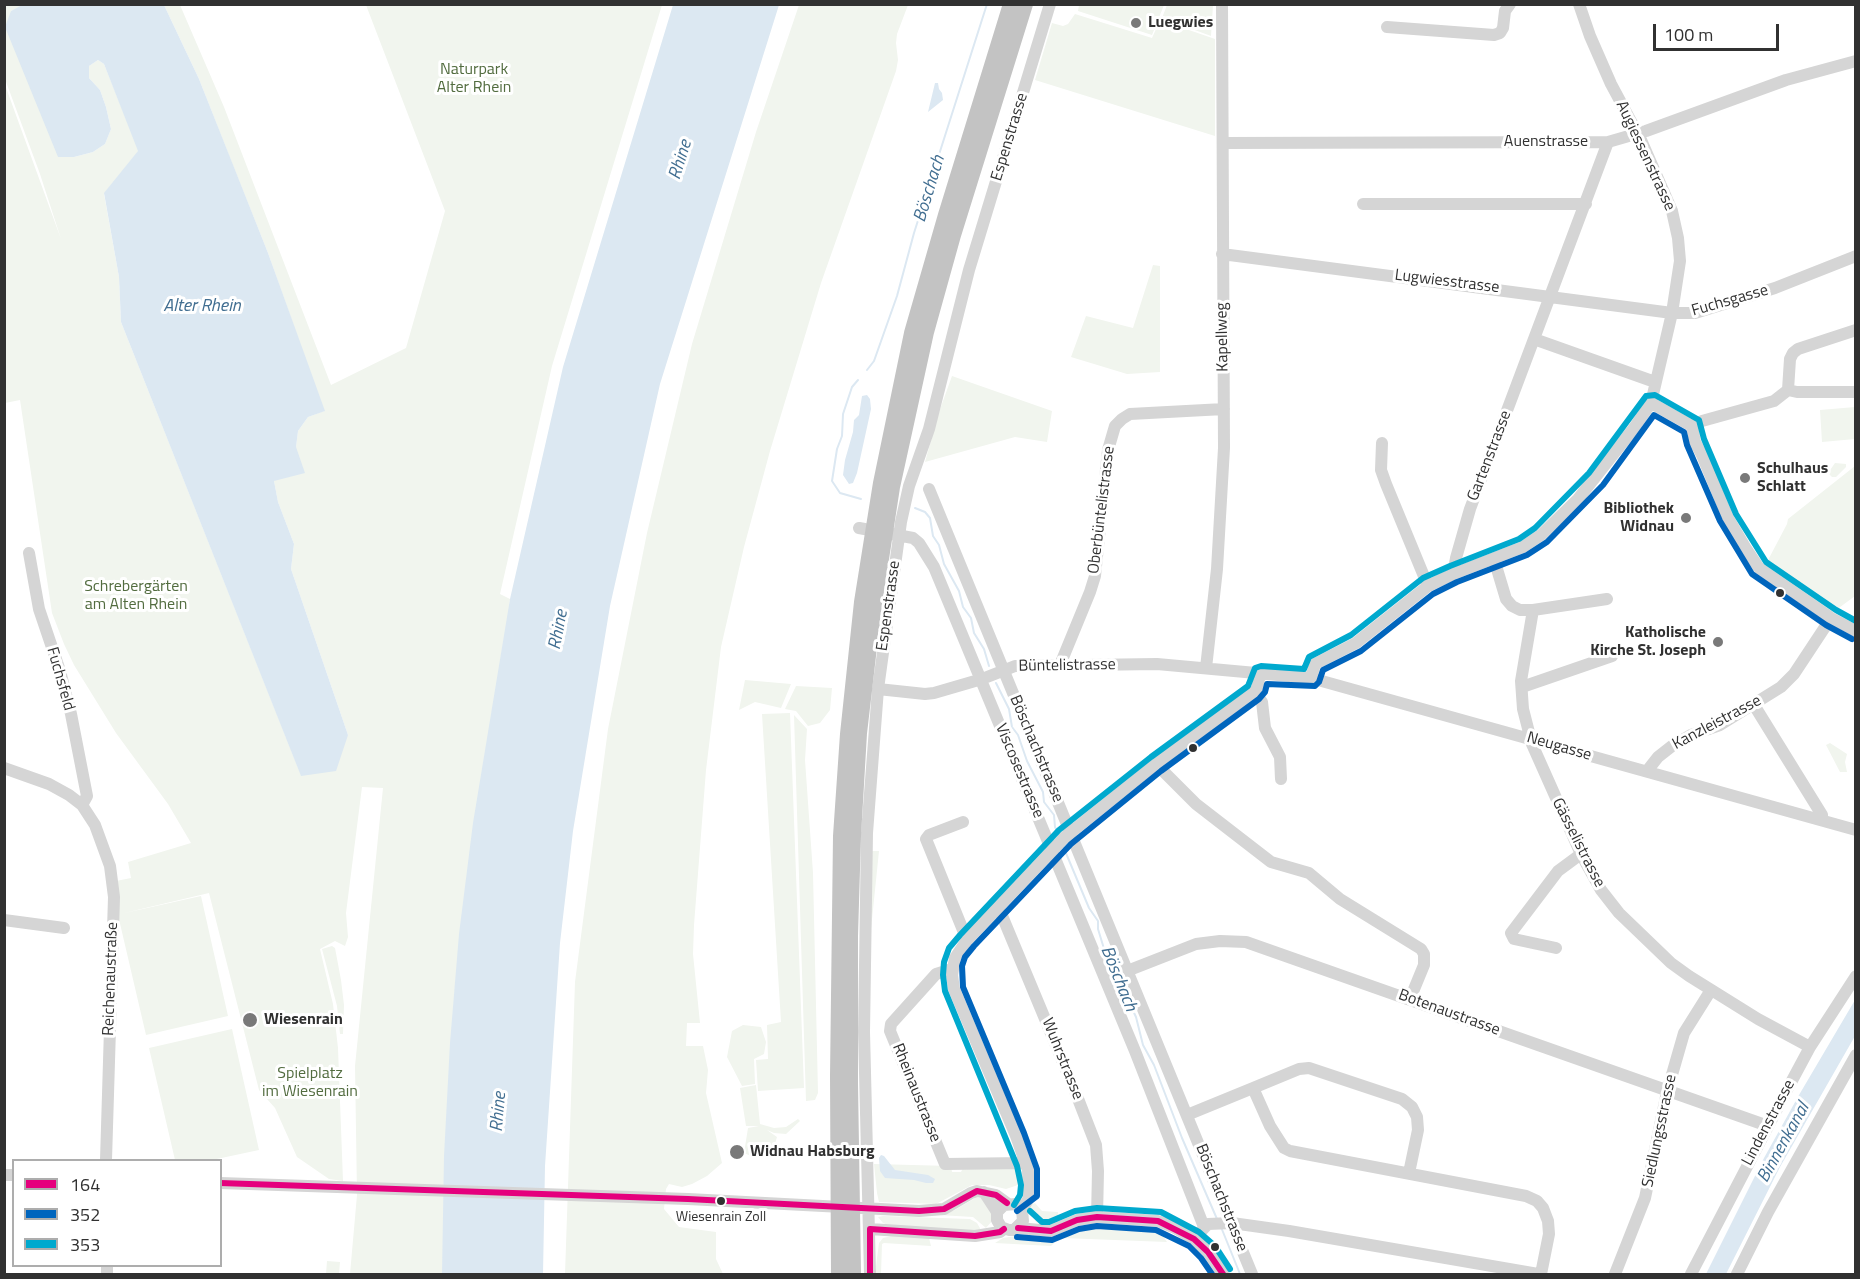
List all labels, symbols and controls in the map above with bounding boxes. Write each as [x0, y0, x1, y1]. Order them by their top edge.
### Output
scale bar [1656, 12, 1782, 50]
place label: Luegwies [1148, 13, 1213, 33]
marker: Luegwies [1129, 16, 1143, 30]
text: 100 m [1664, 21, 1713, 48]
park label: Naturpark Alter Rhein [437, 60, 511, 98]
street label: Espenstrasse [988, 91, 1032, 183]
street label: Augiessenstrasse [1611, 98, 1679, 214]
street label: Auenstrasse [1504, 132, 1588, 152]
water label: Rhine [665, 138, 697, 182]
water label: Böschach [910, 153, 950, 225]
street label: Lugwiesstrasse [1394, 266, 1500, 298]
street label: Fuchsgasse [1690, 281, 1770, 321]
water label: Alter Rhein [163, 296, 241, 318]
street label: Kapellweg [1213, 302, 1233, 372]
street label: Gartenstrasse [1464, 408, 1516, 504]
street label: Oberbüntelistrasse [1085, 445, 1119, 575]
place label: Schulhaus Schlatt [1757, 459, 1828, 497]
marker: Schulhaus Schlatt [1738, 471, 1752, 485]
place label: Bibliothek Widnau [1603, 499, 1674, 537]
marker: Bibliothek Widnau [1679, 511, 1693, 525]
street label: Espenstrasse [873, 560, 905, 652]
park label: Schrebergärten am Alten Rhein [84, 577, 188, 615]
unlabelled marker [1774, 587, 1786, 599]
water label: Rhine [545, 608, 573, 652]
place label: Katholische Kirche St. Joseph [1590, 623, 1706, 661]
marker: Katholische Kirche St. Joseph [1711, 635, 1725, 649]
street label: Fuchsfeld [42, 645, 78, 713]
street label: Büntelistrasse [1018, 656, 1116, 676]
street label: Kanzleistrasse [1669, 692, 1765, 754]
street label: Böschachstrasse [1005, 693, 1067, 805]
street label: Viscosestrasse [990, 721, 1048, 821]
street label: Neugasse [1524, 729, 1594, 765]
unlabelled marker [1187, 742, 1199, 754]
street label: Gässelistrasse [1547, 795, 1609, 891]
street label: Reichenaustraße [99, 922, 123, 1036]
water label: Böschach [1095, 943, 1141, 1015]
street label: Botenaustrasse [1396, 986, 1502, 1040]
place label: Wiesenrain [264, 1010, 343, 1030]
marker: Wiesenrain [241, 1011, 259, 1029]
street label: Wuhrstrasse [1037, 1015, 1087, 1103]
street label: Rheinaustrasse [887, 1041, 945, 1145]
park label: Spielplatz im Wiesenrain [262, 1064, 358, 1102]
street label: Siedlungsstrasse [1639, 1073, 1681, 1189]
street label: Lindenstrasse [1738, 1077, 1800, 1169]
water label: Rhine [486, 1091, 512, 1133]
water label: Binnenkanal [1753, 1099, 1815, 1187]
street label: Böschachstrasse [1191, 1141, 1251, 1255]
place label: Widnau Habsburg [750, 1142, 874, 1162]
marker: Widnau Habsburg [728, 1143, 746, 1161]
legend [12, 1159, 222, 1267]
text: 164 [70, 1171, 100, 1198]
marker: Wiesenrain Zoll [715, 1195, 727, 1207]
text: 352 [70, 1201, 100, 1228]
place label: Wiesenrain Zoll [676, 1210, 766, 1226]
text: 353 [70, 1231, 100, 1258]
unlabelled marker [1209, 1241, 1221, 1253]

